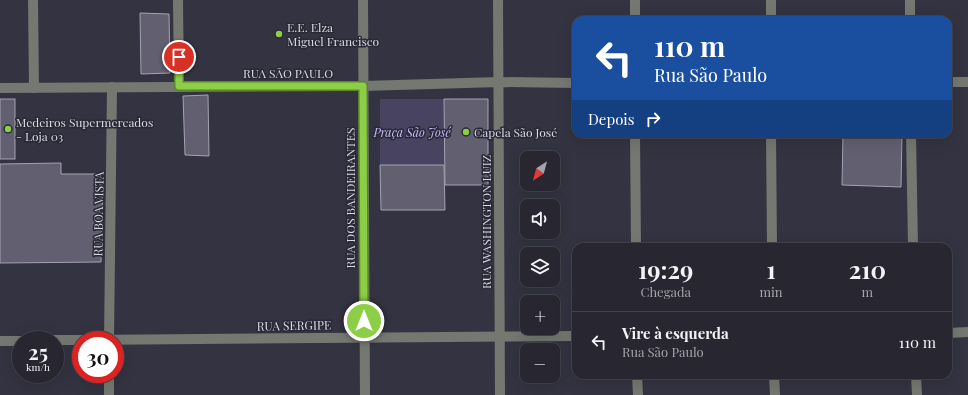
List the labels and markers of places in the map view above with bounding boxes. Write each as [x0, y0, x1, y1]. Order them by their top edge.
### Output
place label: E.E. Elza Miguel Francisco [287, 19, 380, 49]
marker: E.E. Elza Miguel Francisco [274, 29, 284, 39]
pin [162, 40, 196, 74]
place label: Medeiros Supermercados - Loja 03 [16, 114, 153, 144]
marker: Medeiros Supermercados - Loja 03 [3, 124, 13, 134]
place label: Capela São José [474, 124, 557, 140]
marker: Capela São José [461, 127, 471, 137]

